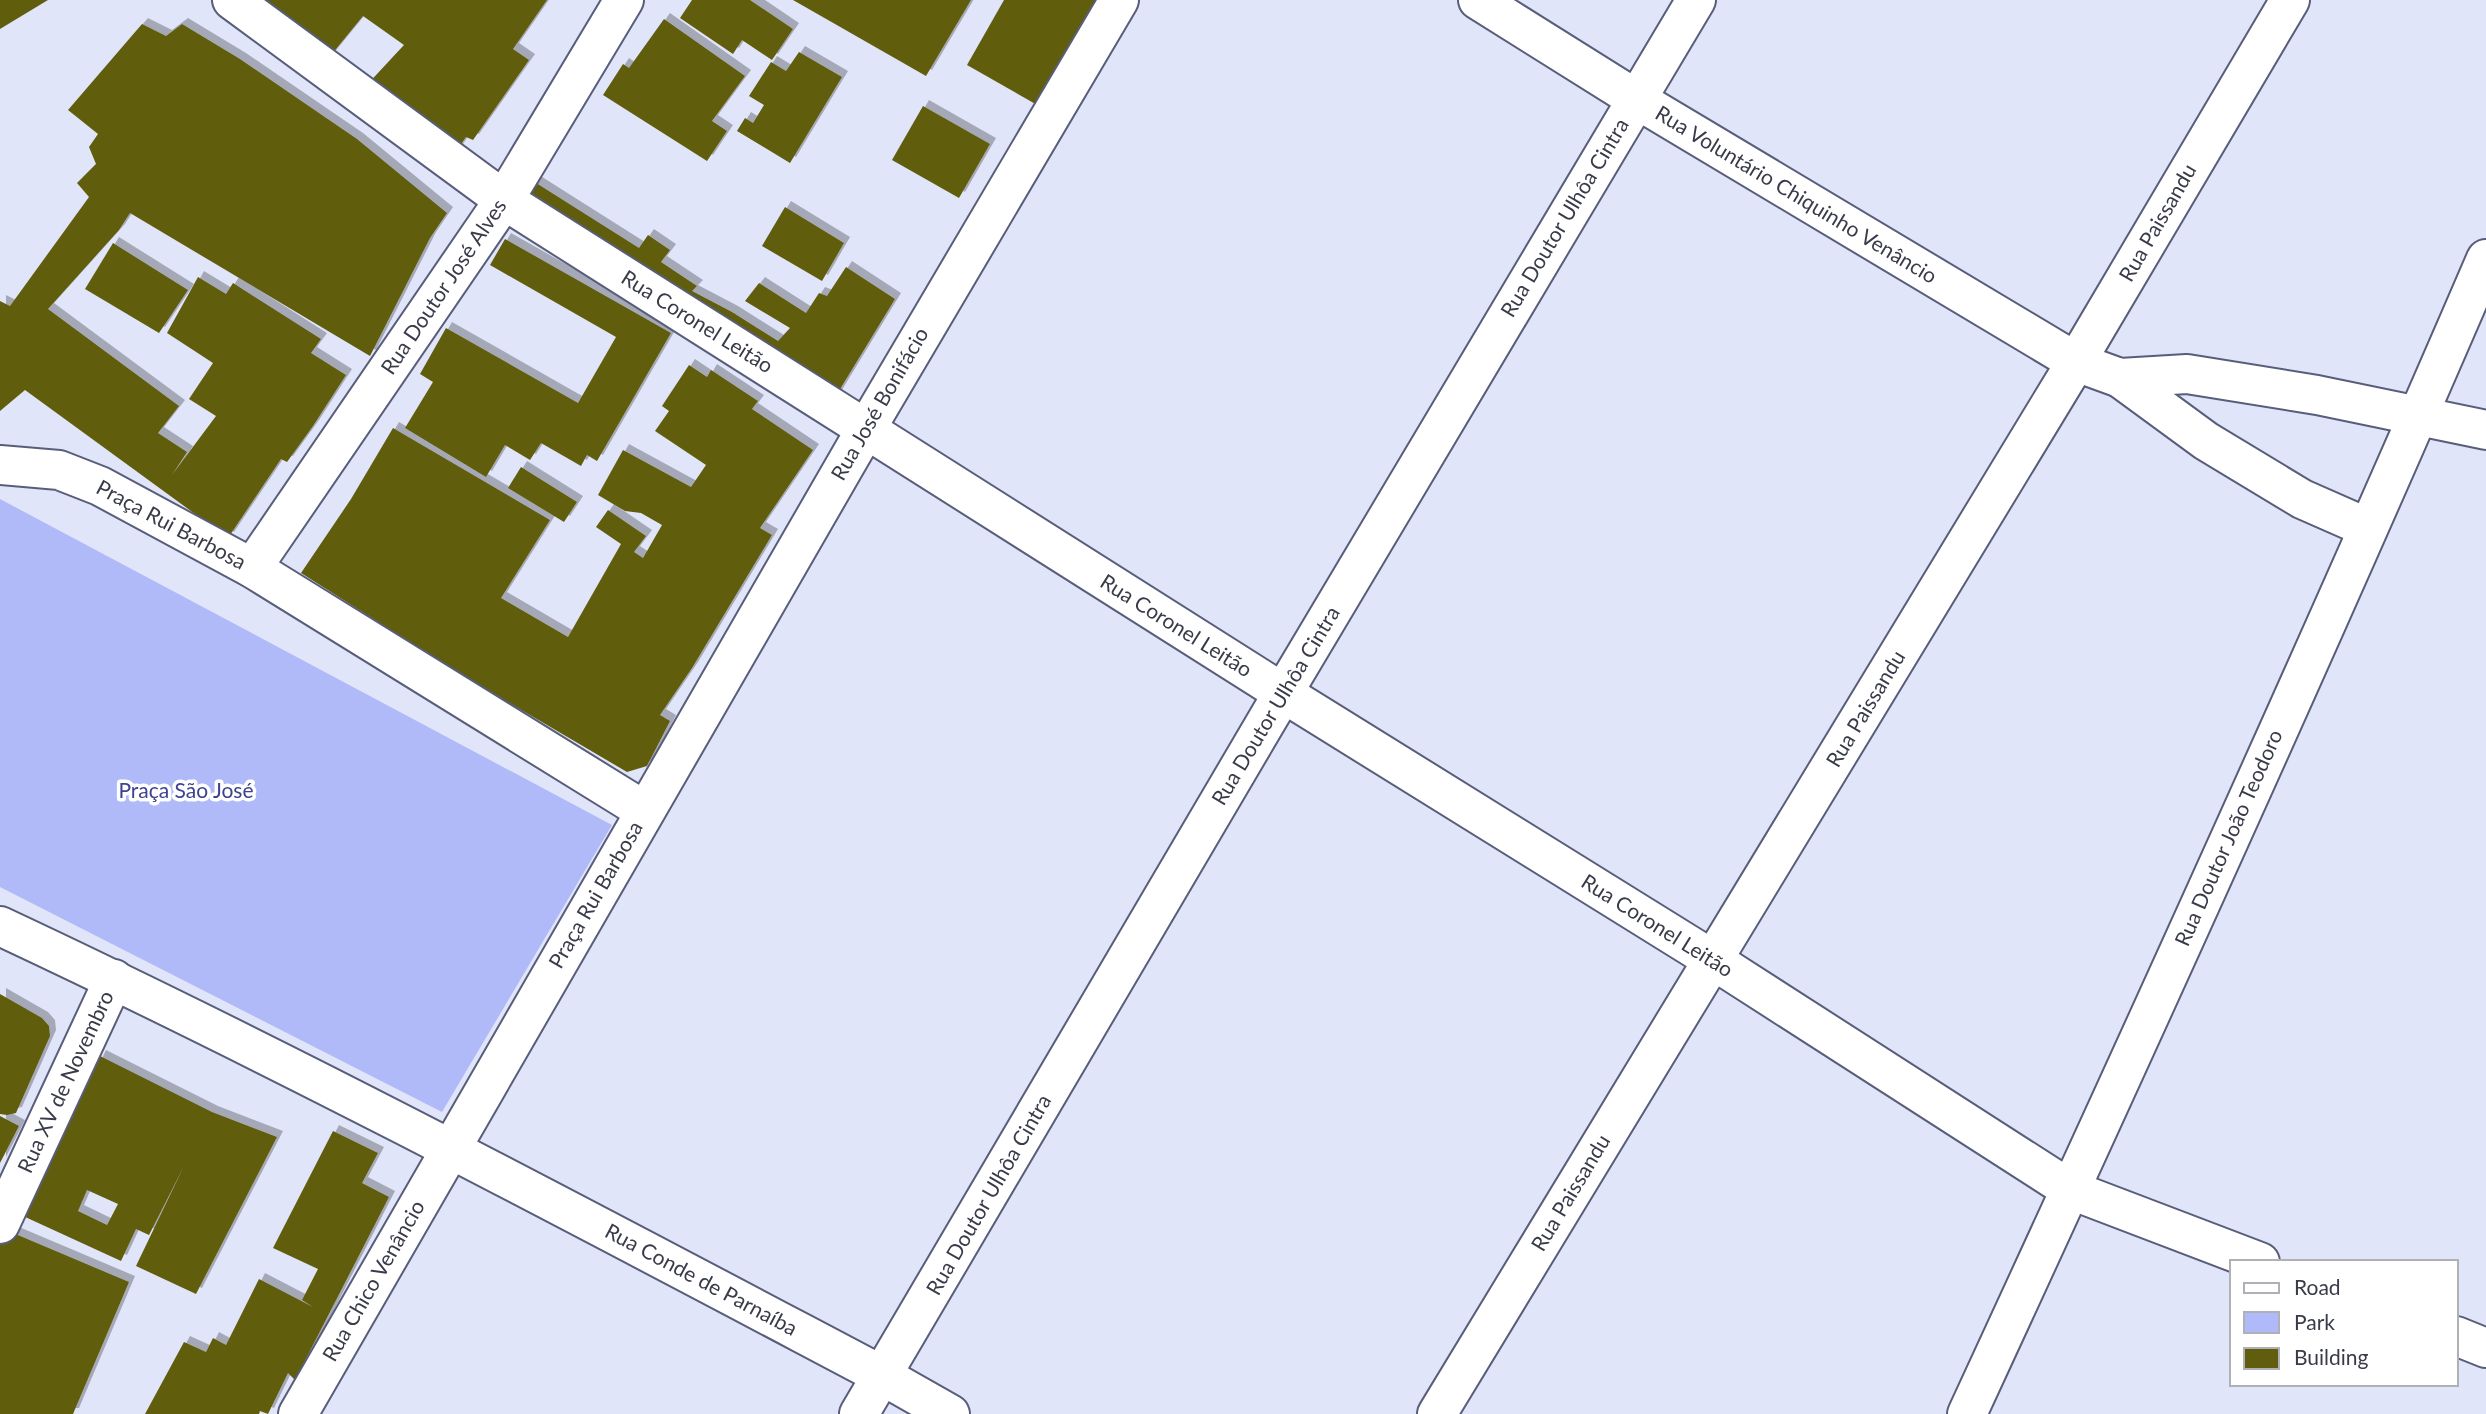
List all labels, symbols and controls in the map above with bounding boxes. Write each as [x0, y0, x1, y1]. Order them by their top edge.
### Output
street label: Rua Voluntário Chiquinho Venâncio [1651, 100, 1942, 288]
street label: Rua Doutor Ulhôa Cintra [1494, 113, 1633, 321]
street label: Rua Paissandu [2113, 159, 2200, 286]
street label: Rua Doutor José Alves [375, 194, 511, 379]
street label: Rua Coronel Leitão [617, 264, 778, 378]
street label: Rua José Bonifácio [825, 322, 933, 484]
street label: Praça Rui Barbosa [93, 474, 251, 574]
street label: Rua Coronel Leitão [1096, 568, 1257, 682]
street label: Rua Doutor Ulhôa Cintra [1205, 601, 1344, 809]
street label: Rua Paissandu [1820, 645, 1909, 771]
street label: Rua Doutor João Teodoro [2169, 725, 2287, 949]
park label: Praça São José [118, 777, 254, 802]
street label: Praça Rui Barbosa [542, 816, 647, 972]
street label: Rua Coronel Leitão [1577, 868, 1738, 982]
street label: Rua XV de Novembro [11, 986, 118, 1176]
street label: Rua Doutor Ulhôa Cintra [920, 1090, 1055, 1299]
street label: Rua Paissandu [1525, 1129, 1614, 1255]
street label: Rua Chico Venâncio [316, 1195, 429, 1365]
street label: Rua Conde de Parnaíba [601, 1217, 802, 1340]
legend [2230, 1260, 2458, 1386]
text: Road [2294, 1274, 2341, 1299]
text: Park [2294, 1309, 2335, 1334]
text: Building [2294, 1344, 2369, 1369]

